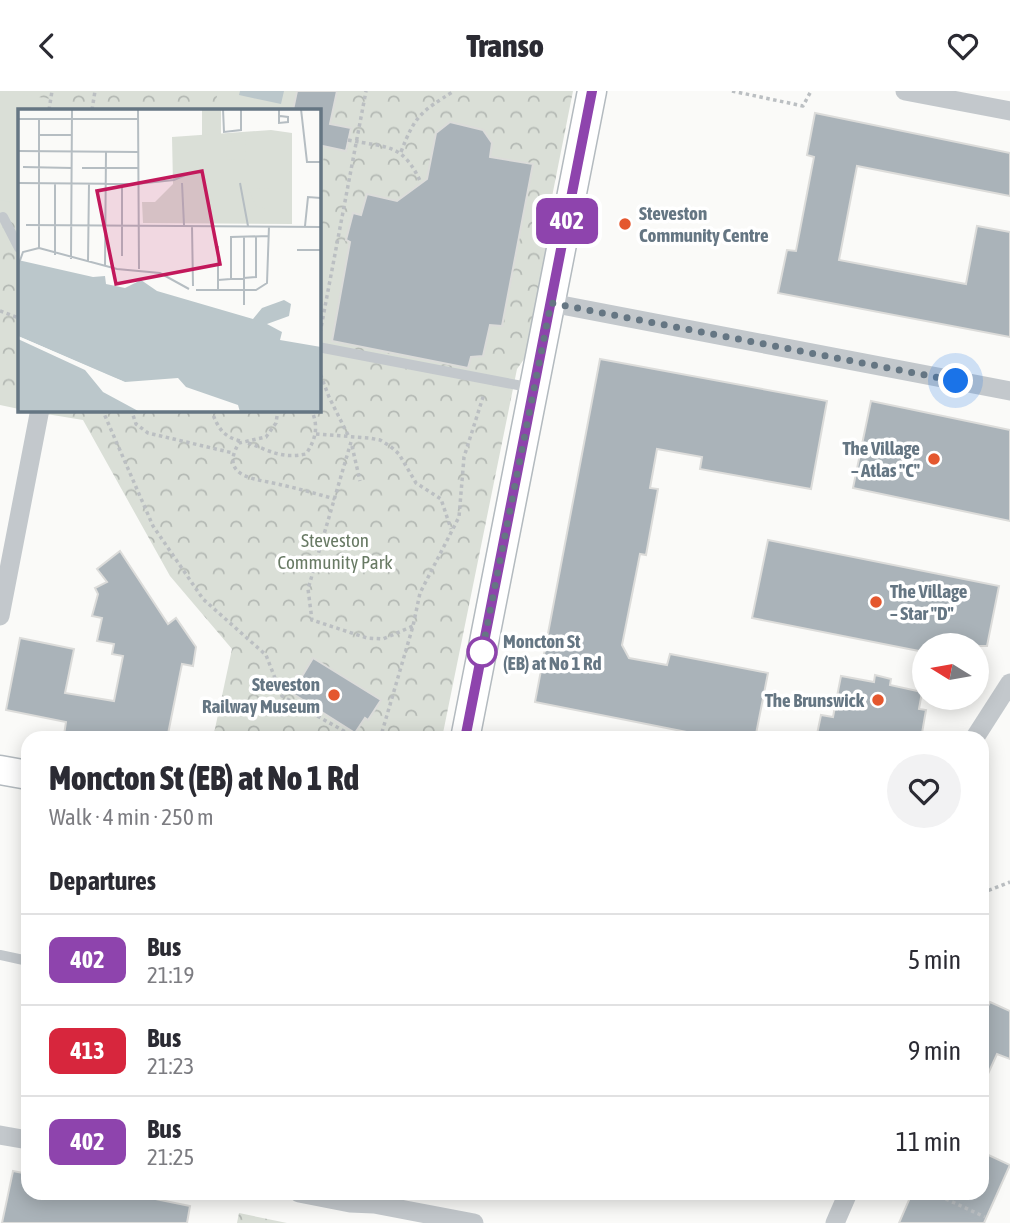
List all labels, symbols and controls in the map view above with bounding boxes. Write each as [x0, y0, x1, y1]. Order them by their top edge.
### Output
icon: back [28, 27, 66, 65]
text: Transo [466, 27, 544, 64]
icon: heart [944, 27, 982, 65]
inset map [18, 109, 320, 411]
line badge: 402 [527, 198, 607, 244]
place label: Steveston Community Centre [639, 202, 769, 246]
text: 402 [550, 207, 584, 234]
marker: Steveston Community Centre [617, 216, 633, 232]
your location [938, 363, 973, 398]
place label: The Village – Atlas "C" [843, 437, 920, 481]
marker: The Village – Atlas "C" [926, 451, 942, 467]
park label: Steveston Community Park [277, 529, 393, 573]
place label: The Village – Star "D" [890, 580, 968, 624]
marker: The Village – Star "D" [868, 594, 884, 610]
place label: Moncton St (EB) at No 1 Rd [503, 630, 602, 674]
north arrow [912, 633, 989, 711]
map controls [912, 633, 989, 710]
marker: Moncton St (EB) at No 1 Rd [467, 637, 497, 667]
place label: Steveston Railway Museum [202, 673, 320, 717]
marker: Steveston Railway Museum [326, 687, 342, 703]
place label: The Brunswick [765, 689, 865, 711]
marker: The Brunswick [870, 692, 886, 708]
button: heart [887, 754, 961, 828]
text: Moncton St (EB) at No 1 Rd [49, 759, 359, 797]
text: Walk · 4 min · 250 m [49, 804, 213, 830]
text: Departures [49, 866, 156, 896]
text: Bus [147, 932, 181, 962]
text: 5 min [908, 945, 961, 975]
text: 402 [71, 946, 104, 973]
text: 21:19 [147, 962, 194, 988]
text: Bus [147, 1023, 181, 1053]
text: 9 min [908, 1036, 961, 1066]
text: 413 [71, 1037, 104, 1064]
text: 21:23 [147, 1053, 194, 1079]
text: Bus [147, 1114, 181, 1144]
text: 11 min [896, 1127, 961, 1157]
text: 402 [71, 1128, 104, 1155]
text: 21:25 [147, 1144, 194, 1170]

